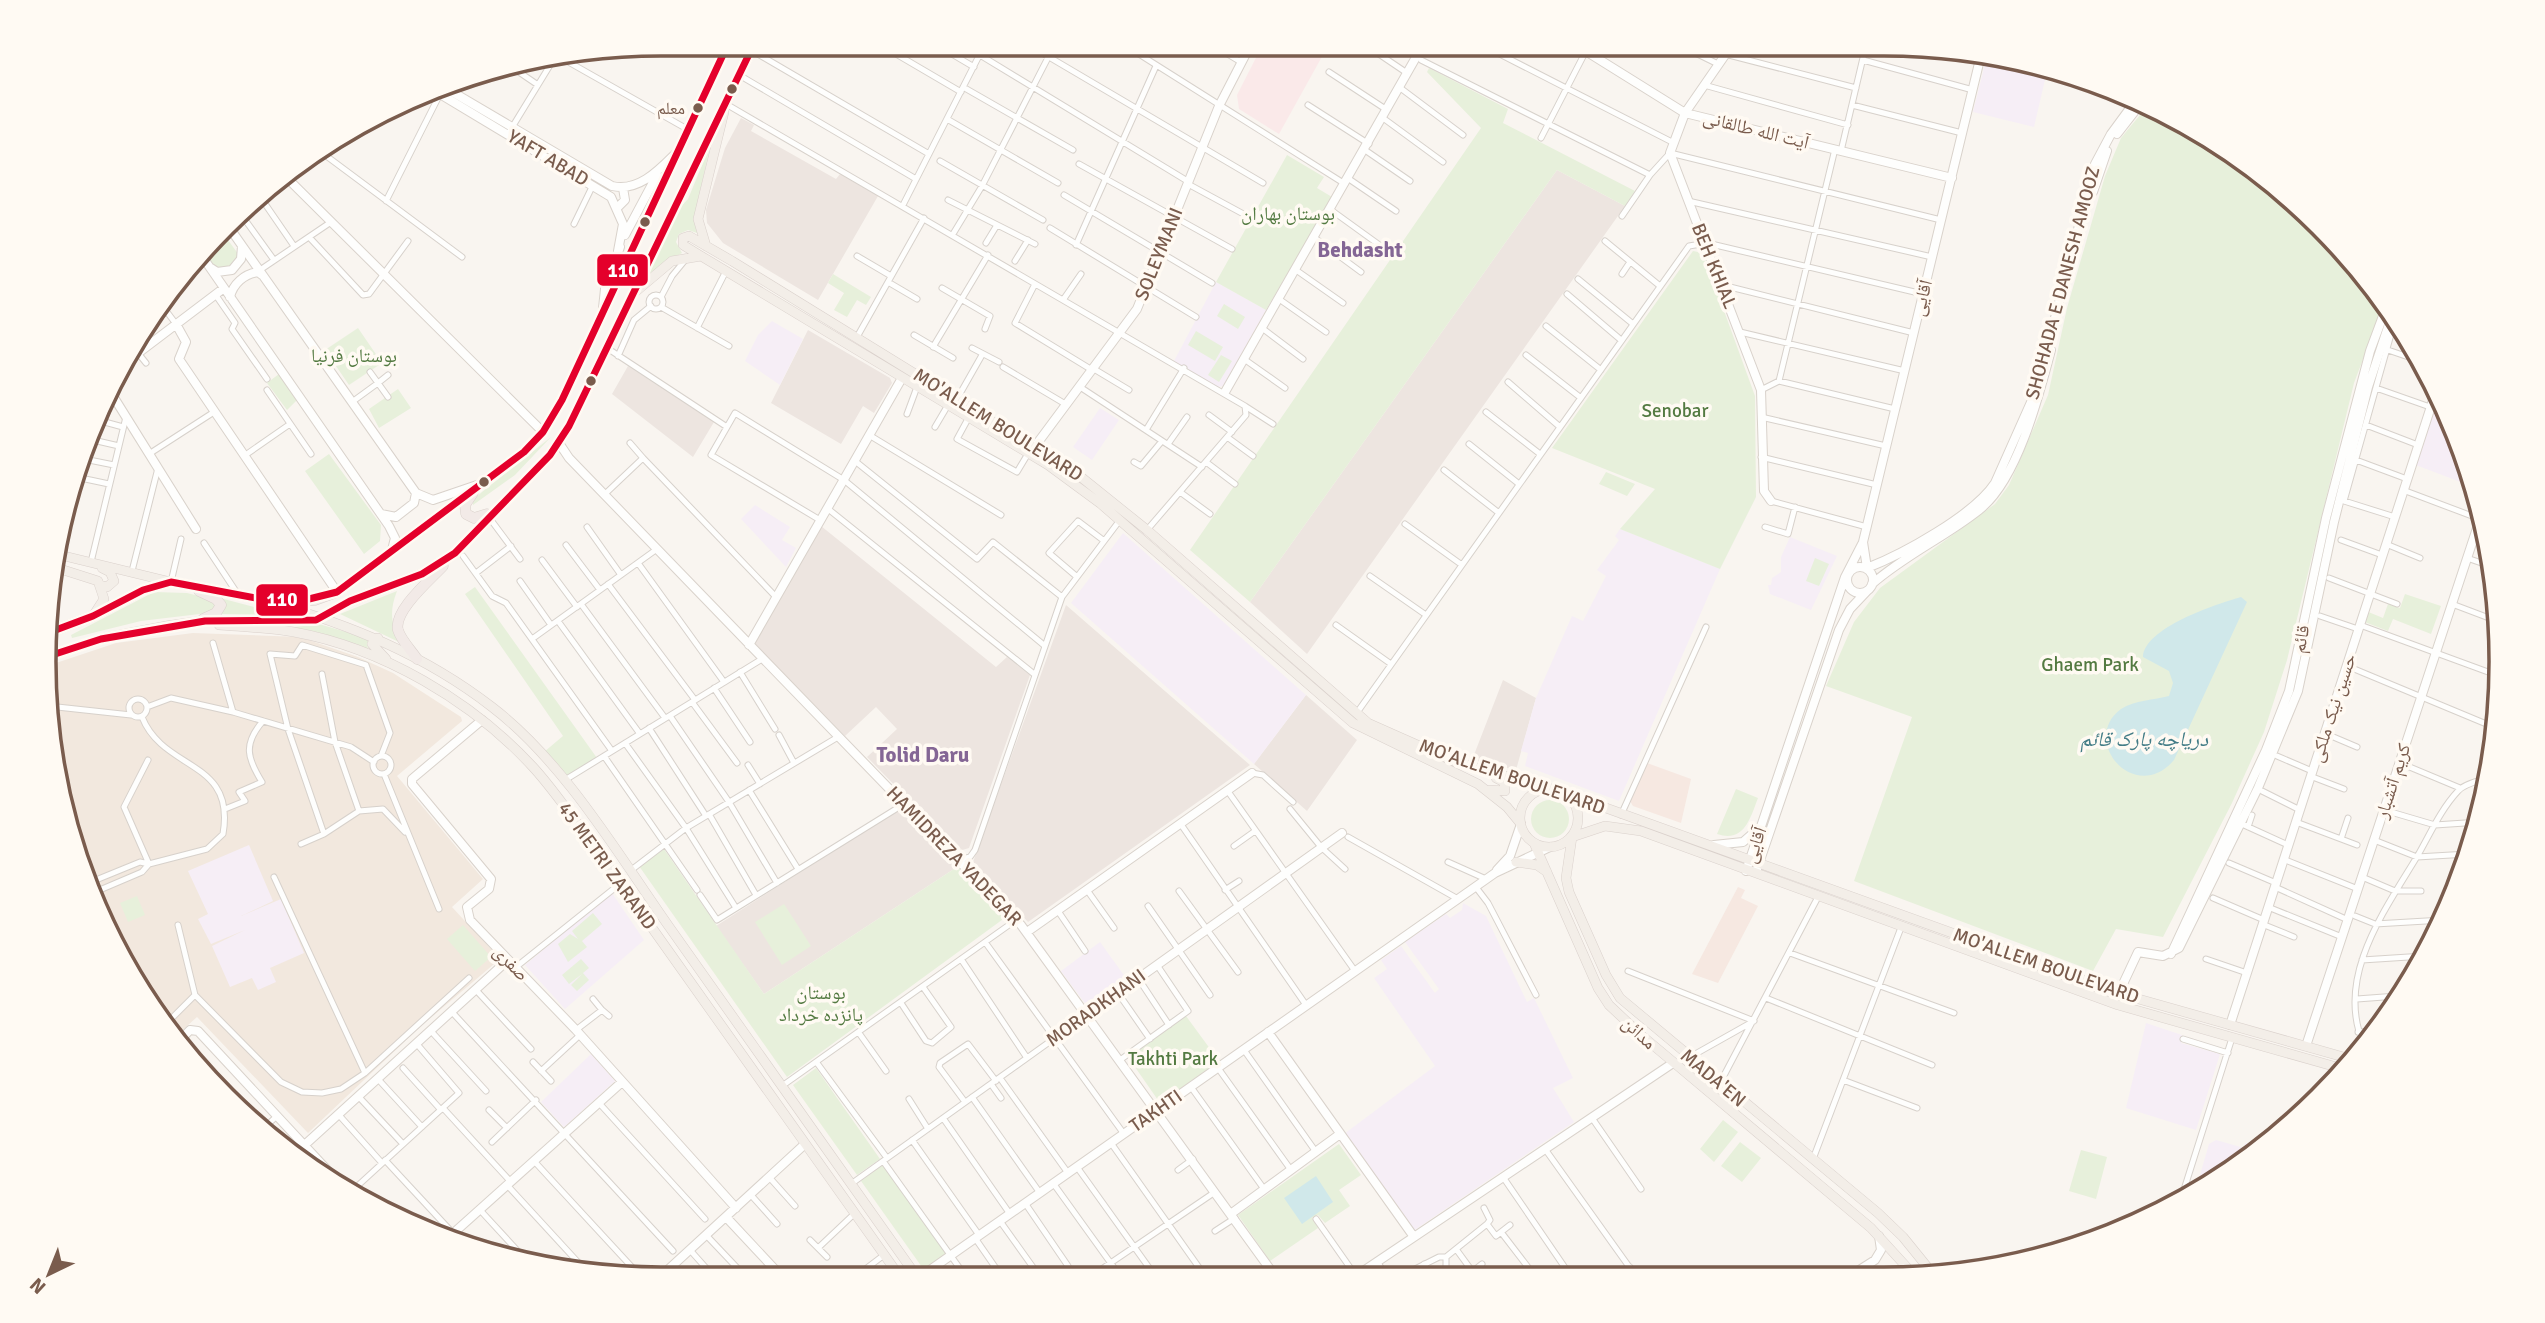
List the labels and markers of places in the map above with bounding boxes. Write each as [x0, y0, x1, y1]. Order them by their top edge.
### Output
unlabelled marker [725, 82, 739, 96]
place label: معلم [657, 98, 685, 120]
marker: معلم [691, 101, 705, 115]
unlabelled marker [638, 215, 652, 229]
unlabelled marker [584, 374, 598, 388]
unlabelled marker [477, 475, 491, 489]

